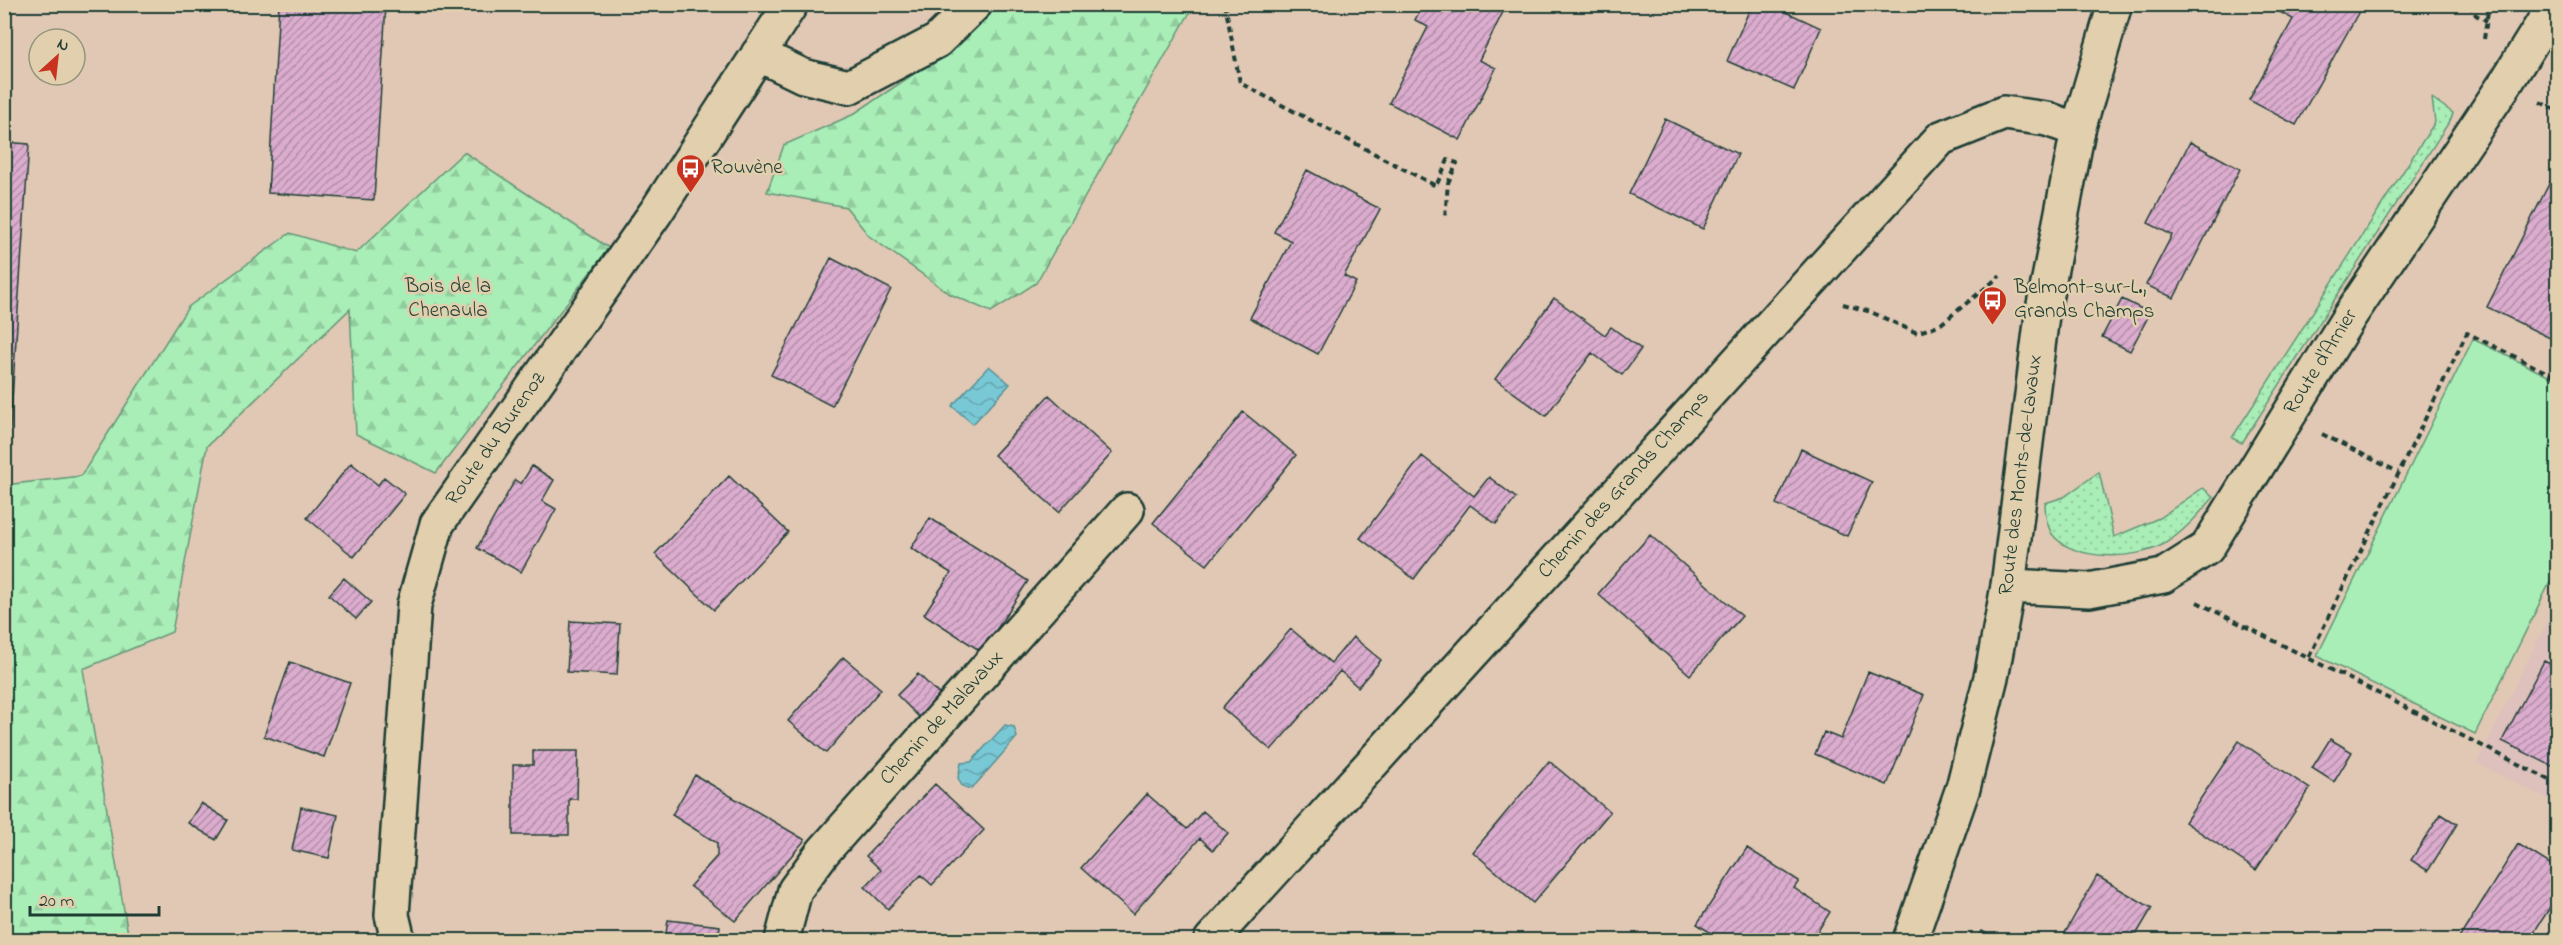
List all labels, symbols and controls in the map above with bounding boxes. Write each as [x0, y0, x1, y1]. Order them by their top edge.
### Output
north arrow [27, 27, 87, 87]
text: N [53, 32, 73, 59]
bus stop icon: Rouvène [674, 152, 706, 194]
place label: Rouvène [711, 153, 783, 183]
park label: Bois de la Chenaula [404, 272, 491, 326]
place label: Belmont-sur-L., Grands Champs [2013, 273, 2154, 327]
bus stop icon: Belmont-sur-L., Grands Champs [1977, 284, 2009, 326]
street label: Route d'Arnier [2277, 303, 2366, 421]
street label: Route des Monts-de-Lavaux [1991, 353, 2051, 597]
street label: Route du Burenoz [439, 366, 554, 512]
street label: Chemin des Grands Champs [1531, 384, 1717, 586]
street label: Chemin de Malavaux [873, 644, 1011, 792]
scale bar [30, 879, 159, 917]
text: 20 m [39, 889, 74, 915]

